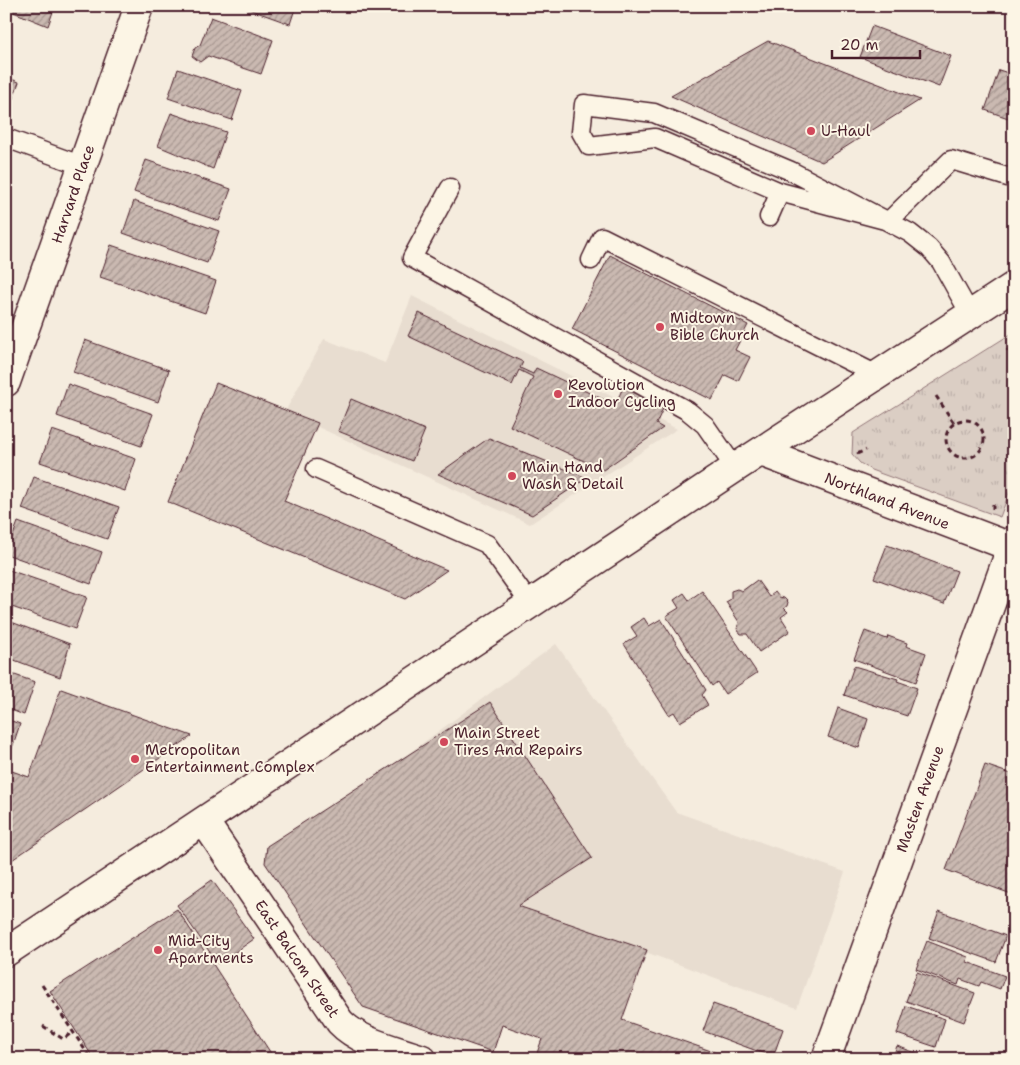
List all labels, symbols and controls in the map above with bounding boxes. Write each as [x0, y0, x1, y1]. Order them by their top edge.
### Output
scale bar [832, 28, 920, 60]
text: 20 m [840, 35, 879, 55]
place label: U-Haul [821, 121, 871, 141]
marker: U-Haul [805, 125, 817, 137]
street label: Harvard Place [47, 142, 99, 246]
place label: Midtown Bible Church [670, 308, 759, 345]
marker: Midtown Bible Church [654, 321, 666, 333]
place label: Revolution Indoor Cycling [568, 375, 676, 412]
marker: Revolution Indoor Cycling [552, 388, 564, 400]
place label: Main Hand Wash & Detail [522, 457, 624, 494]
street label: Northland Avenue [821, 468, 953, 534]
marker: Main Hand Wash & Detail [506, 470, 518, 482]
place label: Main Street Tires And Repairs [454, 723, 583, 760]
marker: Main Street Tires And Repairs [438, 736, 450, 748]
place label: Metropolitan Entertainment Complex [145, 740, 315, 777]
street label: Masten Avenue [891, 743, 949, 855]
marker: Metropolitan Entertainment Complex [129, 753, 141, 765]
street label: East Balcom Street [250, 896, 344, 1022]
place label: Mid-City Apartments [168, 931, 254, 968]
marker: Mid-City Apartments [152, 944, 164, 956]

